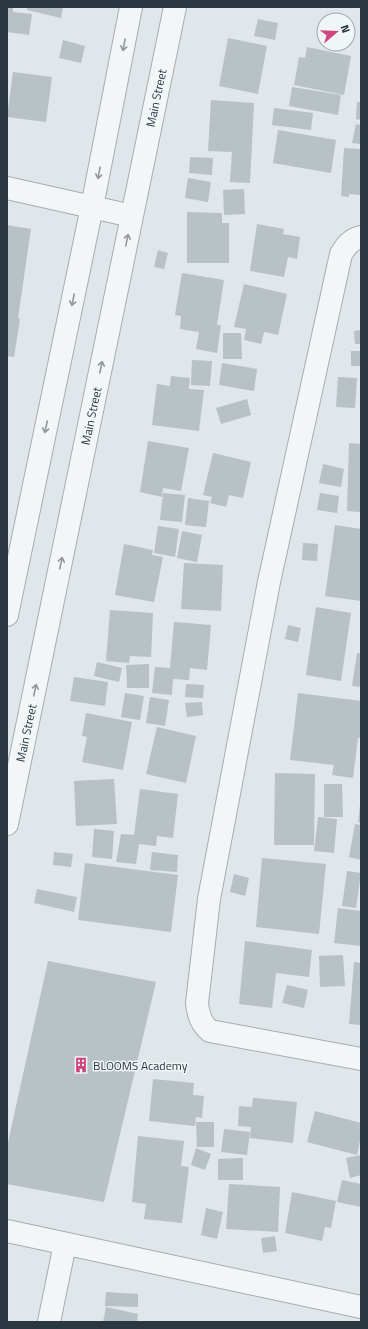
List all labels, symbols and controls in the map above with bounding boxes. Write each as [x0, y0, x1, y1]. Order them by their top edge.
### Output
north arrow [316, 12, 356, 52]
text: N [337, 23, 354, 35]
one-way arrow [119, 38, 127, 51]
street label: Main Street [141, 67, 172, 129]
one-way arrow [94, 166, 102, 179]
one-way arrow [123, 233, 131, 246]
one-way arrow [68, 293, 76, 306]
one-way arrow [97, 361, 105, 374]
street label: Main Street [76, 385, 107, 447]
one-way arrow [42, 421, 50, 434]
one-way arrow [57, 557, 65, 570]
one-way arrow [31, 684, 39, 697]
street label: Main Street [11, 702, 42, 764]
building icon: BLOOMS Academy [72, 1056, 90, 1074]
place label: BLOOMS Academy [93, 1056, 188, 1075]

